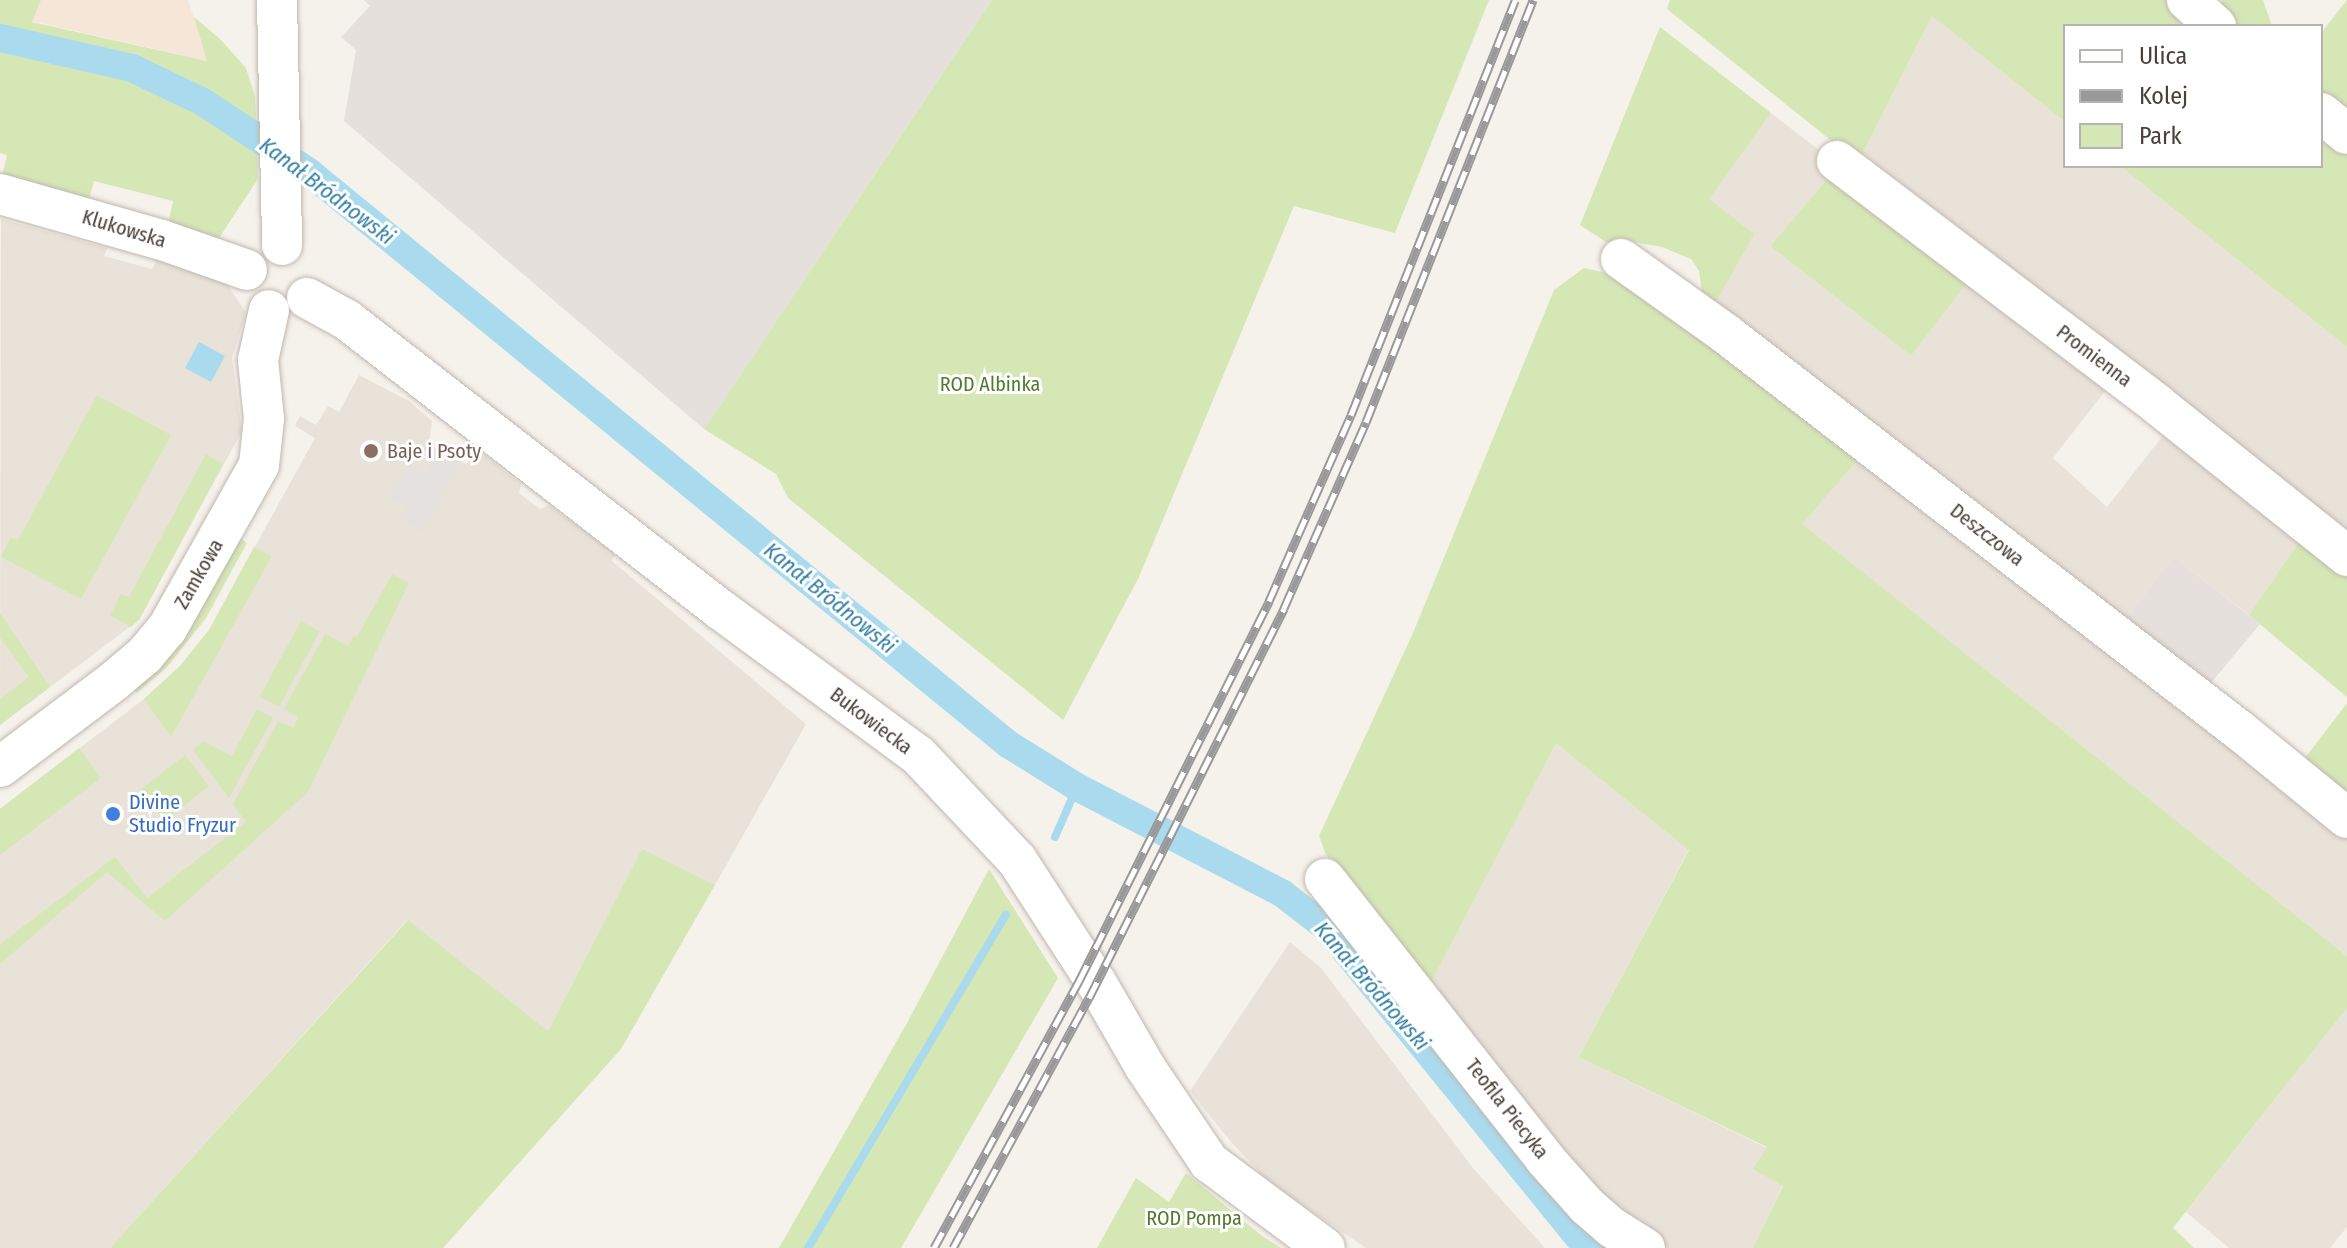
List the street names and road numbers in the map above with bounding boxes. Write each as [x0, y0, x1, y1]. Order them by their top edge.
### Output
street label: Klukowska [79, 205, 169, 253]
street label: Promienna [2052, 320, 2136, 392]
street label: Deszczowa [1945, 499, 2029, 571]
street label: Zamkowa [169, 535, 229, 613]
street label: Bukowiecka [825, 682, 917, 760]
street label: Teofila Piecyka [1460, 1054, 1554, 1164]

